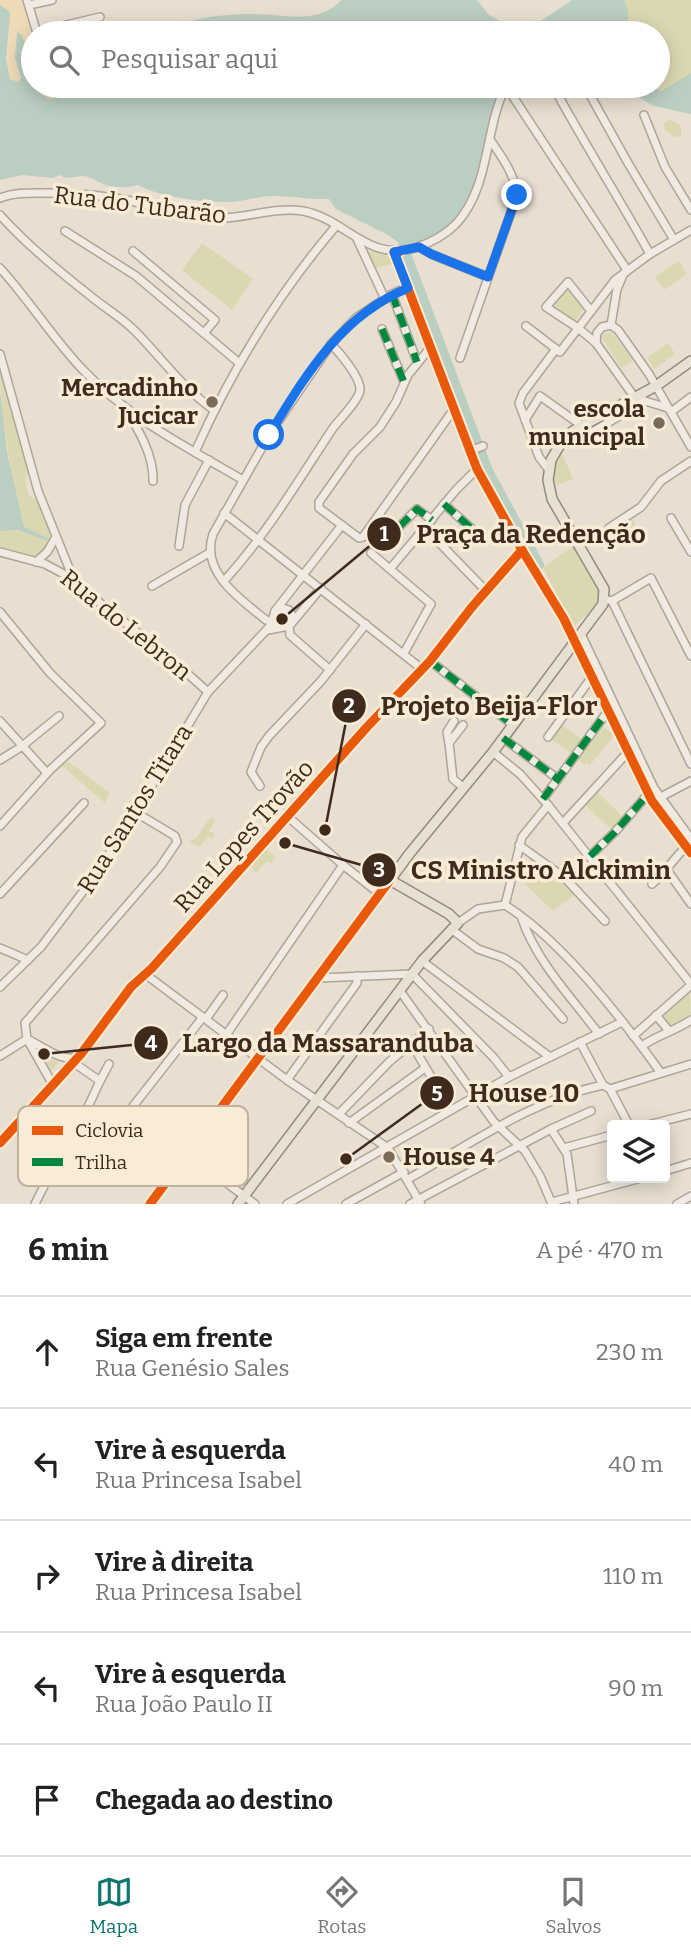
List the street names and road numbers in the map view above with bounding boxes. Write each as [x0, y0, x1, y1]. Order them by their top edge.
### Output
street label: Rua do Tubarão [52, 181, 228, 229]
street label: Rua do Lebron [55, 564, 197, 686]
street label: Rua Santos Titara [72, 719, 198, 899]
street label: Rua Lopes Trovão [168, 754, 320, 918]

